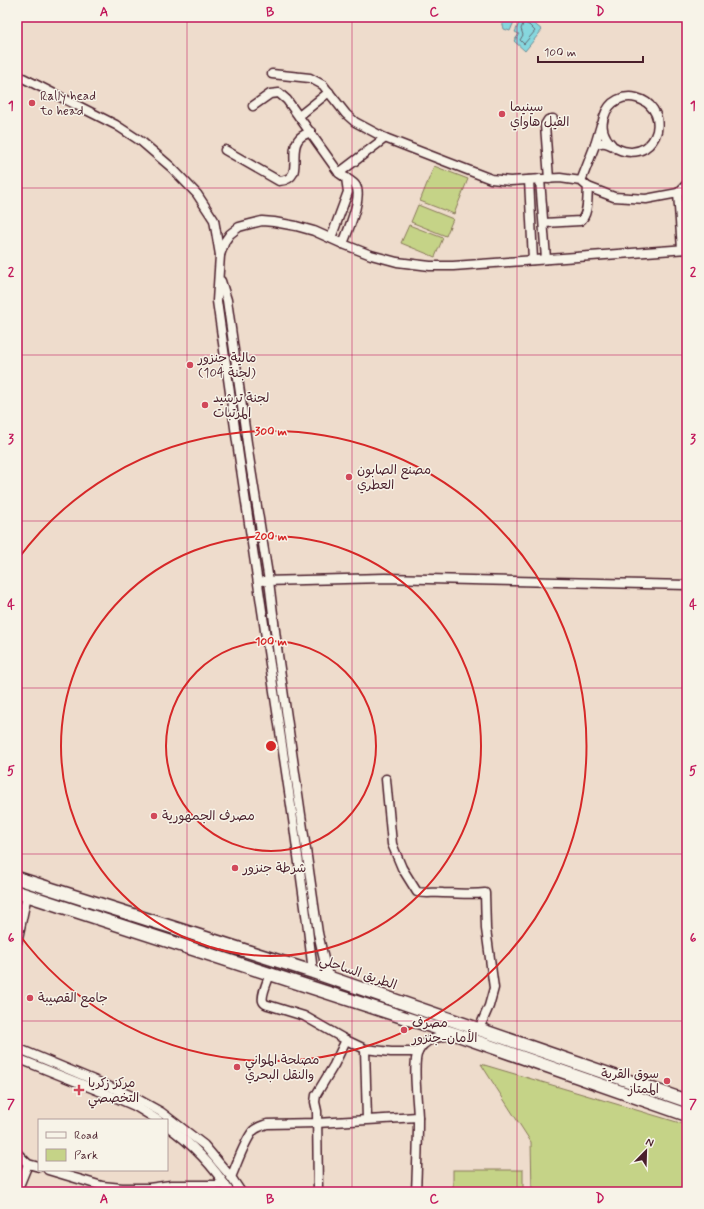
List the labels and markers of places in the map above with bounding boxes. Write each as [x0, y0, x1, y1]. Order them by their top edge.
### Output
place label: Rally head to head [39, 88, 96, 120]
marker: Rally head to head [27, 98, 37, 108]
place label: سينيما الفيل هاواي [510, 99, 569, 131]
marker: سينيما الفيل هاواي [497, 109, 507, 119]
place label: مالية جنزور (لجنة 104) [197, 350, 256, 382]
marker: مالية جنزور (لجنة 104) [185, 360, 195, 370]
place label: لجنة ترشيد المرتبات [213, 390, 269, 422]
marker: لجنة ترشيد المرتبات [200, 400, 210, 410]
place label: مصنع الصابون العطري [357, 462, 431, 494]
marker: مصنع الصابون العطري [344, 472, 354, 482]
centre of rings [264, 739, 278, 753]
place label: مصرف الجمهورية [162, 808, 255, 825]
marker: مصرف الجمهورية [149, 811, 159, 821]
place label: شرطة جنزور [242, 860, 306, 877]
marker: شرطة جنزور [230, 863, 240, 873]
place label: جامع القصيبة [38, 990, 108, 1008]
marker: جامع القصيبة [25, 993, 35, 1003]
place label: مصرف الأمان-جنزور [411, 1015, 477, 1047]
marker: مصرف الأمان-جنزور [399, 1025, 409, 1035]
place label: مصلحة المواني والنقل البحري [245, 1052, 320, 1084]
marker: مصلحة المواني والنقل البحري [232, 1062, 242, 1072]
place label: سوق القرية الممتاز [601, 1066, 659, 1098]
place label: مركز زكريا التخصصي [88, 1075, 139, 1109]
marker: سوق القرية الممتاز [662, 1076, 672, 1086]
marker: مركز زكريا التخصصي [73, 1084, 85, 1096]

